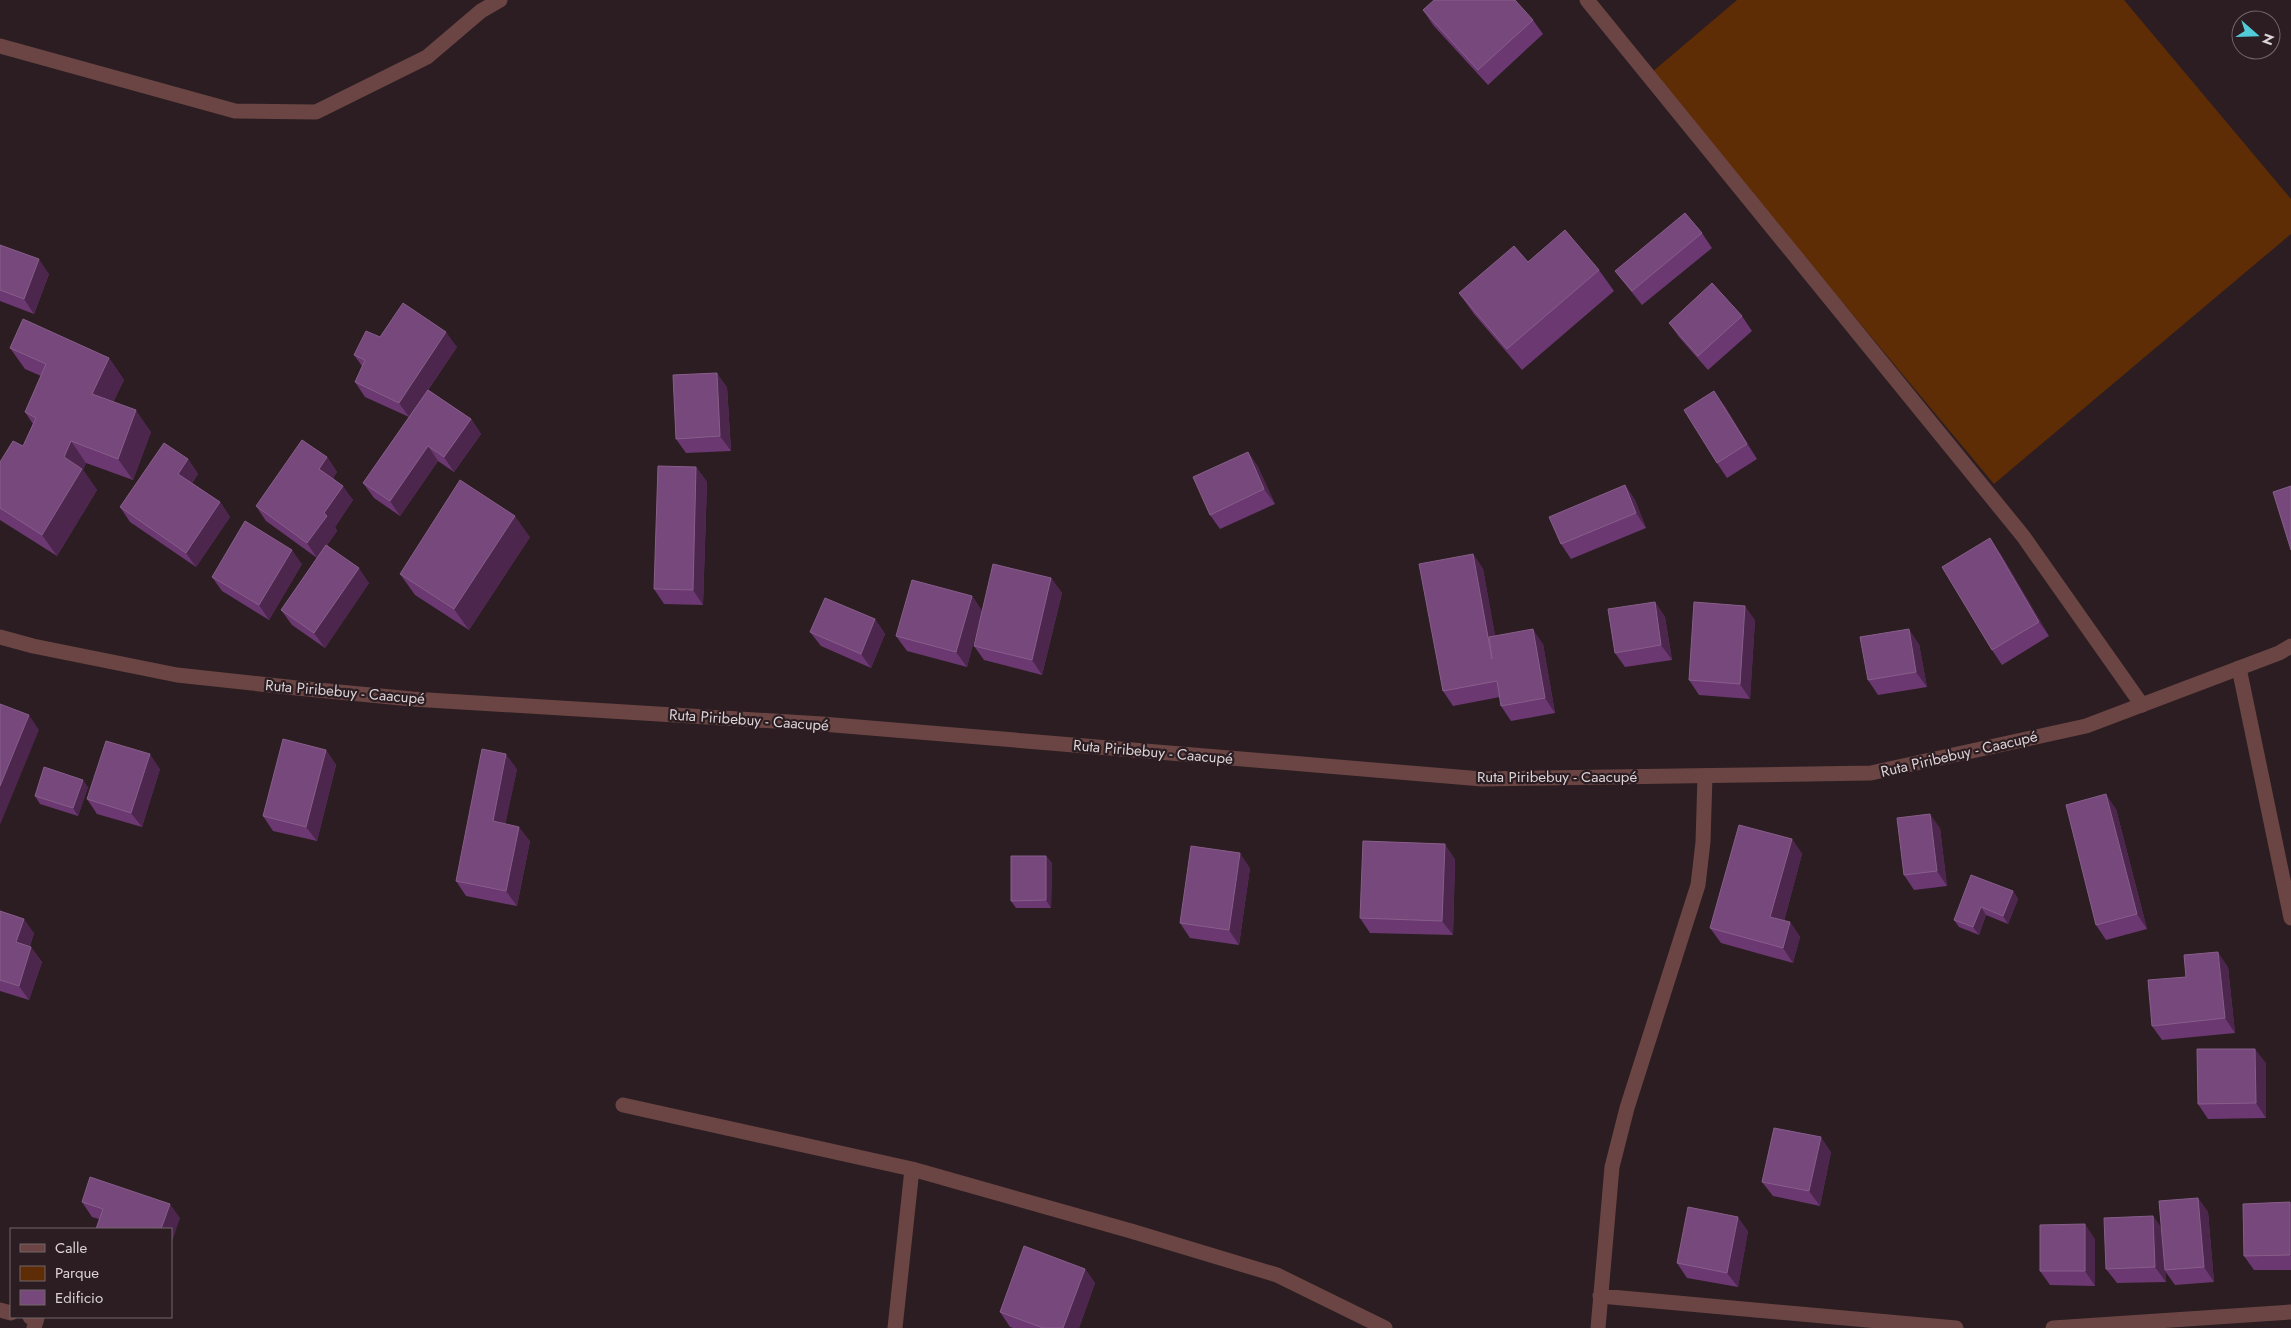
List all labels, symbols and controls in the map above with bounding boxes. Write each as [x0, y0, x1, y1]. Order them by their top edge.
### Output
north arrow [2231, 10, 2281, 60]
text: N [2257, 31, 2280, 48]
street label: Ruta Piribebuy - Caacupé [264, 674, 426, 710]
street label: Ruta Piribebuy - Caacupé [668, 703, 830, 737]
street label: Ruta Piribebuy - Caacupé [1878, 725, 2040, 783]
street label: Ruta Piribebuy - Caacupé [1072, 734, 1234, 770]
street label: Ruta Piribebuy - Caacupé [1477, 766, 1637, 788]
legend [10, 1228, 172, 1318]
text: Calle [55, 1237, 87, 1259]
text: Parque [55, 1262, 99, 1284]
text: Edificio [55, 1287, 103, 1309]

